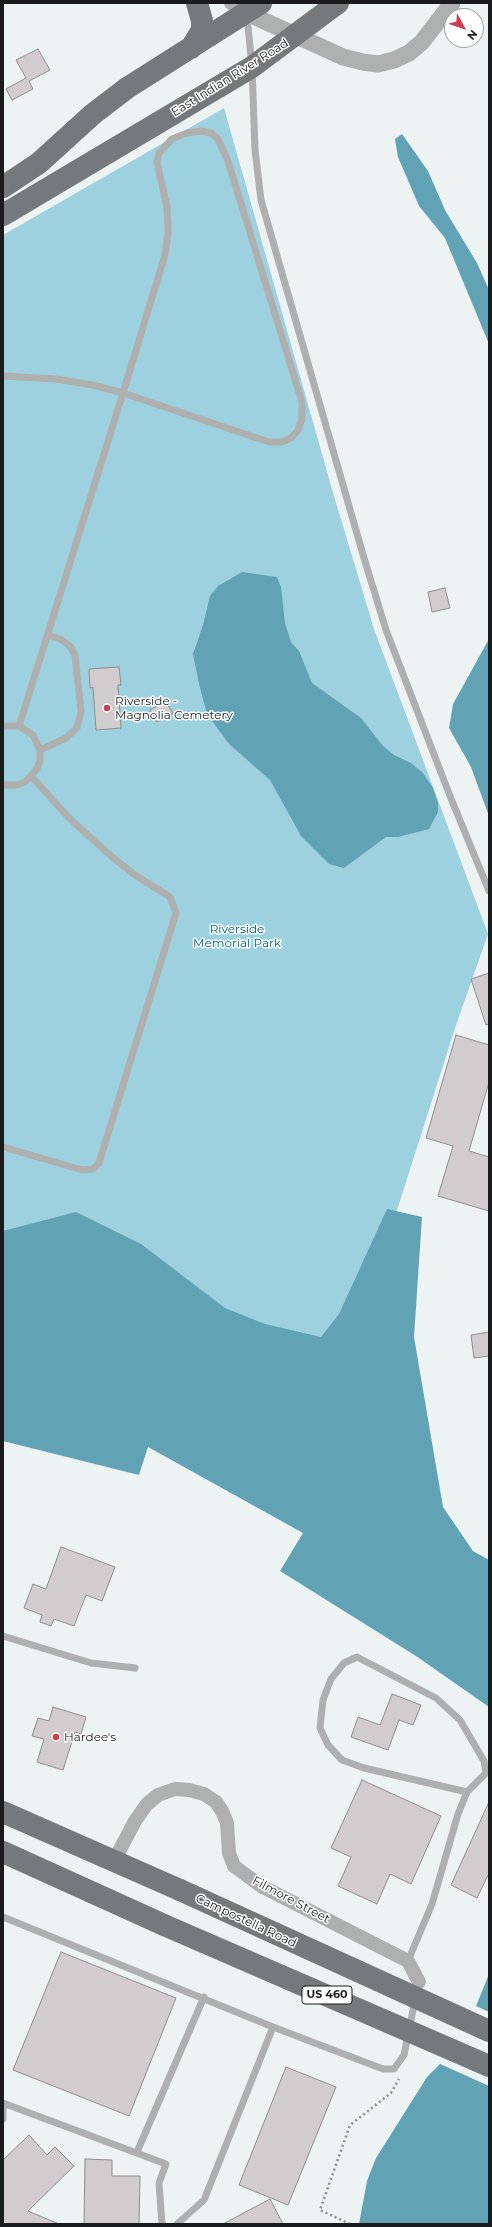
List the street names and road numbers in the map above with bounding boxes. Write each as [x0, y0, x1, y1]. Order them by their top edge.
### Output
street label: East Indian River Road [169, 36, 291, 120]
street label: Filmore Street [250, 1874, 332, 1926]
street label: Campostella Road [193, 1891, 299, 1951]
road number: US 460 [302, 1986, 352, 2004]

